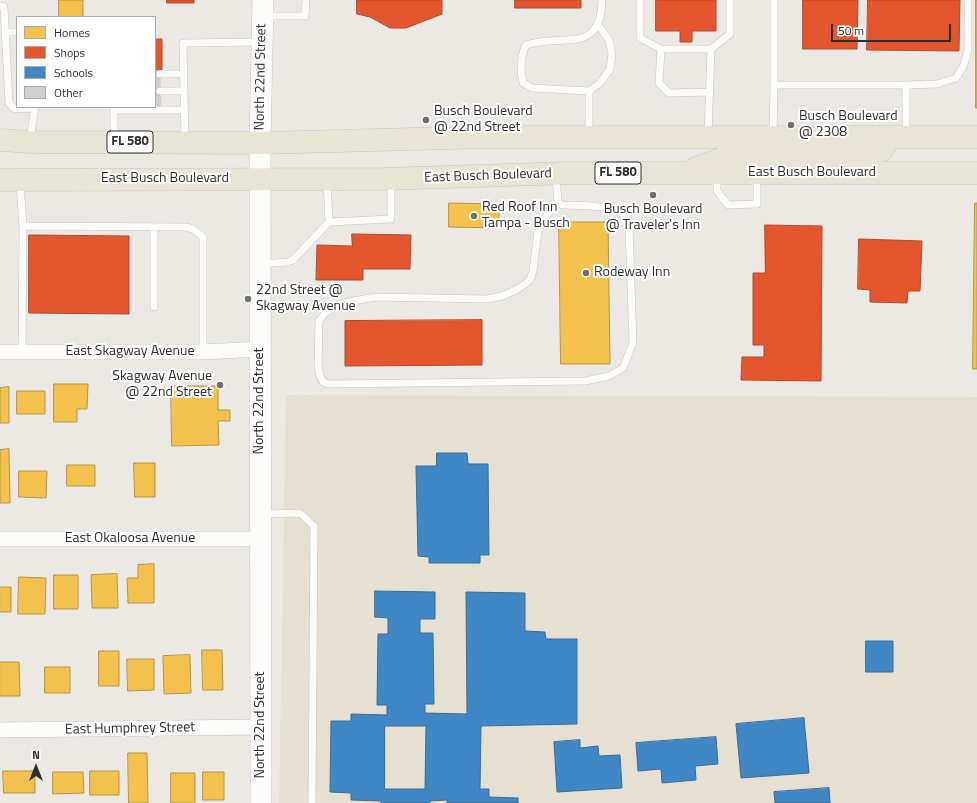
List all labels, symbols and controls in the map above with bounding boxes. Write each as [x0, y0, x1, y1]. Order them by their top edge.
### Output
legend [16, 16, 156, 108]
scale bar [833, 16, 953, 42]
text: 50 m [838, 21, 864, 40]
text: Homes [54, 23, 90, 42]
street label: North 22nd Street [252, 23, 270, 131]
text: Shops [54, 43, 85, 62]
text: Schools [54, 63, 93, 82]
text: Other [54, 83, 83, 102]
place label: Busch Boulevard @ 22nd Street [434, 104, 533, 136]
place label: Busch Boulevard @ 2308 [799, 109, 898, 142]
marker: Busch Boulevard @ 22nd Street [421, 115, 431, 125]
marker: Busch Boulevard @ 2308 [786, 120, 796, 130]
road number: FL 580 [107, 131, 153, 153]
road number: FL 580 [595, 162, 641, 184]
street label: East Busch Boulevard [424, 165, 552, 187]
street label: East Busch Boulevard [748, 165, 876, 181]
street label: East Busch Boulevard [101, 171, 229, 187]
marker: Busch Boulevard @ Traveler's Inn [648, 190, 658, 200]
place label: Red Roof Inn Tampa - Busch [482, 200, 570, 232]
place label: Busch Boulevard @ Traveler's Inn [604, 202, 702, 234]
marker: Red Roof Inn Tampa - Busch [469, 211, 479, 221]
place label: Rodeway Inn [594, 265, 670, 281]
marker: Rodeway Inn [581, 268, 591, 278]
place label: 22nd Street @ Skagway Avenue [256, 283, 356, 316]
marker: 22nd Street @ Skagway Avenue [243, 294, 253, 304]
street label: East Skagway Avenue [66, 344, 194, 360]
street label: North 22nd Street [252, 348, 268, 454]
place label: Skagway Avenue @ 22nd Street [112, 369, 212, 402]
marker: Skagway Avenue @ 22nd Street [215, 380, 225, 390]
street label: East Okaloosa Avenue [65, 531, 195, 547]
street label: North 22nd Street [253, 672, 269, 778]
street label: East Humphrey Street [65, 719, 195, 739]
north arrow [16, 747, 56, 787]
text: N [32, 747, 40, 763]

